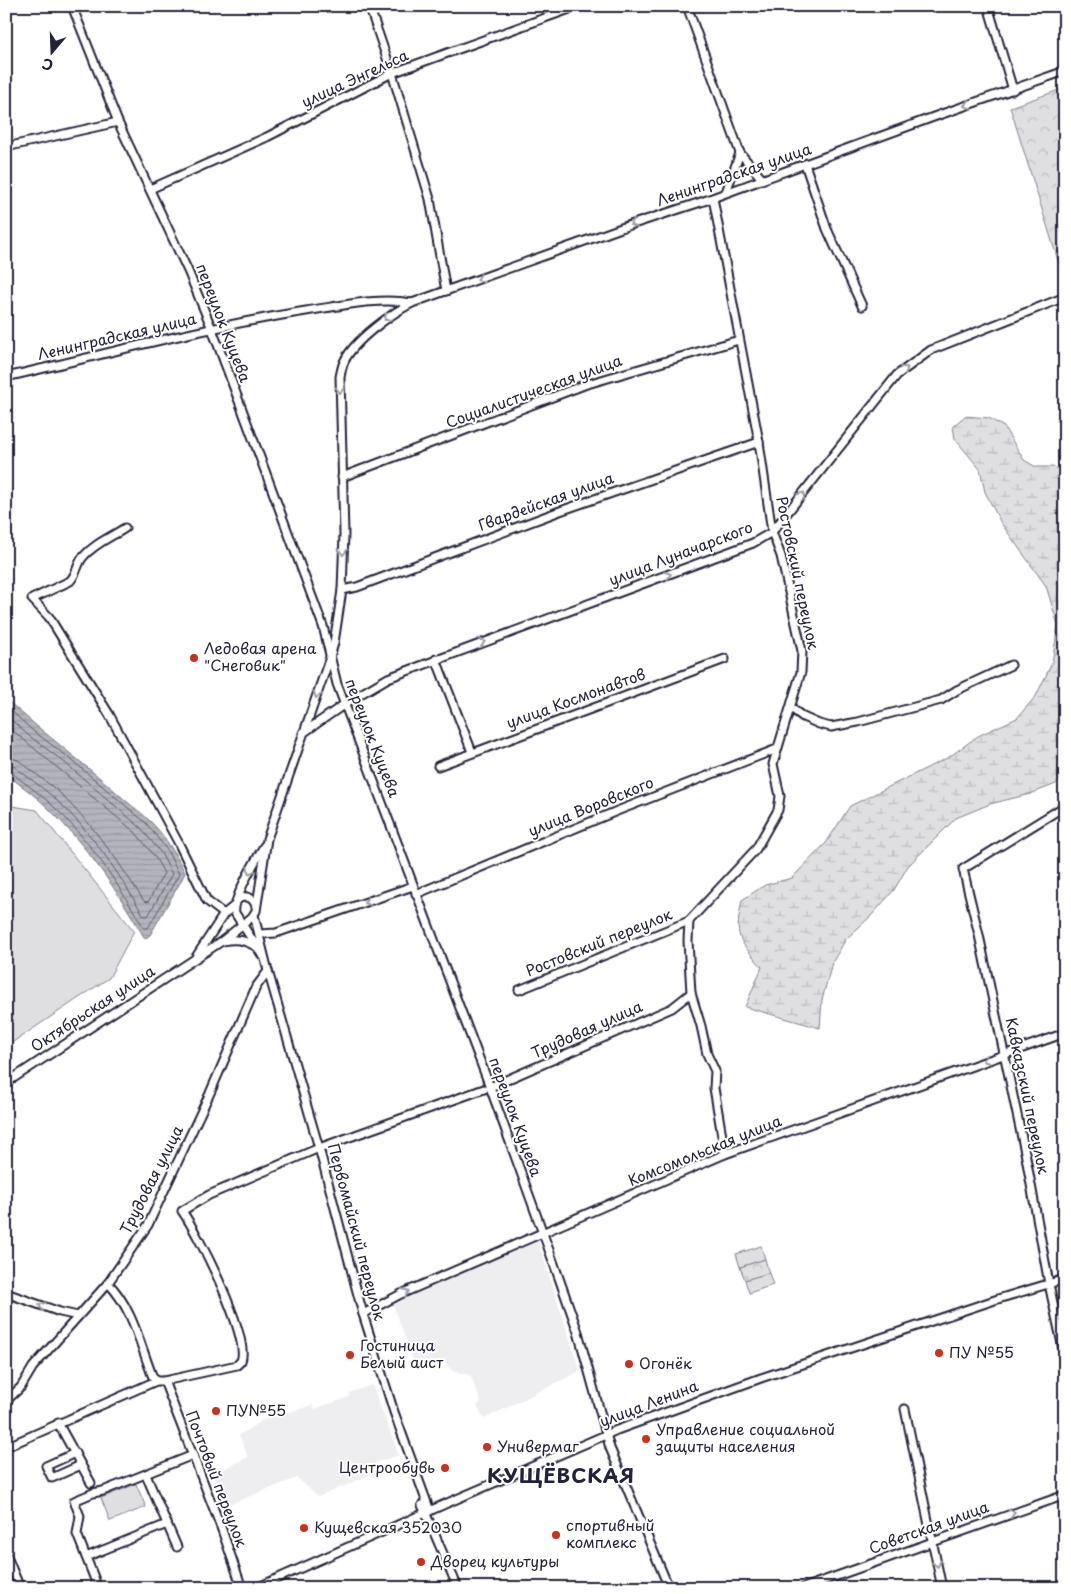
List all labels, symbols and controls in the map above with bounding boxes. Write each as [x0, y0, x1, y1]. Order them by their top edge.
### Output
north arrow [28, 28, 78, 78]
street label: улица Энгельса [297, 43, 412, 112]
text: С [39, 53, 56, 76]
one-way arrow [963, 100, 972, 110]
street label: Ленинградская улица [653, 136, 815, 211]
one-way arrow [630, 218, 638, 228]
street label: переулок Куцева [191, 260, 258, 386]
one-way arrow [476, 273, 485, 283]
street label: Ленинградская улица [35, 306, 199, 365]
one-way arrow [383, 313, 392, 322]
street label: Социалистическая улица [442, 348, 625, 433]
one-way arrow [899, 366, 909, 375]
one-way arrow [335, 386, 345, 394]
street label: Гвардейская улица [475, 465, 617, 536]
one-way arrow [797, 491, 806, 500]
street label: Ростовский переулок [771, 494, 826, 651]
street label: улица Луначарского [605, 515, 756, 591]
one-way arrow [338, 548, 349, 556]
one-way arrow [663, 571, 672, 581]
place label: Ледовая арена "Снеговик" [204, 636, 317, 676]
one-way arrow [477, 638, 486, 648]
marker: Ледовая арена "Снеговик" [188, 652, 200, 664]
street label: улица Космонавтов [503, 662, 649, 733]
street label: переулок Куцева [340, 675, 407, 801]
one-way arrow [313, 690, 323, 699]
street label: улица Воровского [524, 770, 657, 841]
one-way arrow [247, 865, 257, 874]
one-way arrow [363, 896, 372, 906]
street label: Ростовский переулок [522, 902, 675, 981]
street label: Октябрьская улица [25, 959, 159, 1057]
street label: Трудовая улица [527, 994, 646, 1063]
street label: Кавказский переулок [1001, 1015, 1056, 1176]
street label: переулок Куцева [484, 1054, 549, 1180]
one-way arrow [982, 1054, 990, 1064]
street label: Комсомольская улица [624, 1108, 785, 1191]
street label: Трудовая улица [113, 1120, 188, 1238]
street label: Первомайский переулок [323, 1141, 392, 1323]
one-way arrow [401, 1287, 410, 1298]
one-way arrow [38, 1302, 46, 1312]
place label: Гостиница Белый аист [360, 1333, 444, 1373]
place label: ПУ №55 [949, 1340, 1014, 1363]
marker: ПУ №55 [933, 1347, 945, 1359]
marker: Гостиница Белый аист [344, 1349, 356, 1361]
place label: Огонёк [639, 1351, 692, 1374]
marker: Огонёк [623, 1358, 635, 1370]
street label: улица Ленина [596, 1373, 702, 1432]
place label: ПУ№55 [226, 1398, 286, 1421]
marker: ПУ№55 [210, 1405, 222, 1417]
street label: Почтовый переулок [181, 1407, 254, 1550]
place label: Управление социальной защиты населения [655, 1417, 835, 1457]
marker: Управление социальной защиты населения [640, 1433, 652, 1445]
place label: Универмаг [497, 1434, 579, 1457]
marker: Универмаг [481, 1441, 493, 1453]
place label: Центрообувь [339, 1455, 435, 1478]
district label: КУЩЁВСКАЯ [487, 1460, 635, 1490]
marker: Центрообувь [439, 1462, 451, 1474]
street label: Советская улица [865, 1494, 992, 1559]
one-way arrow [1007, 1509, 1016, 1519]
place label: спортивный комплекс [566, 1513, 654, 1553]
place label: Кущевская 352030 [314, 1515, 462, 1538]
marker: Кущевская 352030 [298, 1522, 310, 1534]
marker: спортивный комплекс [550, 1529, 562, 1541]
place label: Дворец культуры [430, 1549, 559, 1572]
marker: Дворец культуры [415, 1556, 427, 1568]
one-way arrow [932, 1560, 942, 1569]

